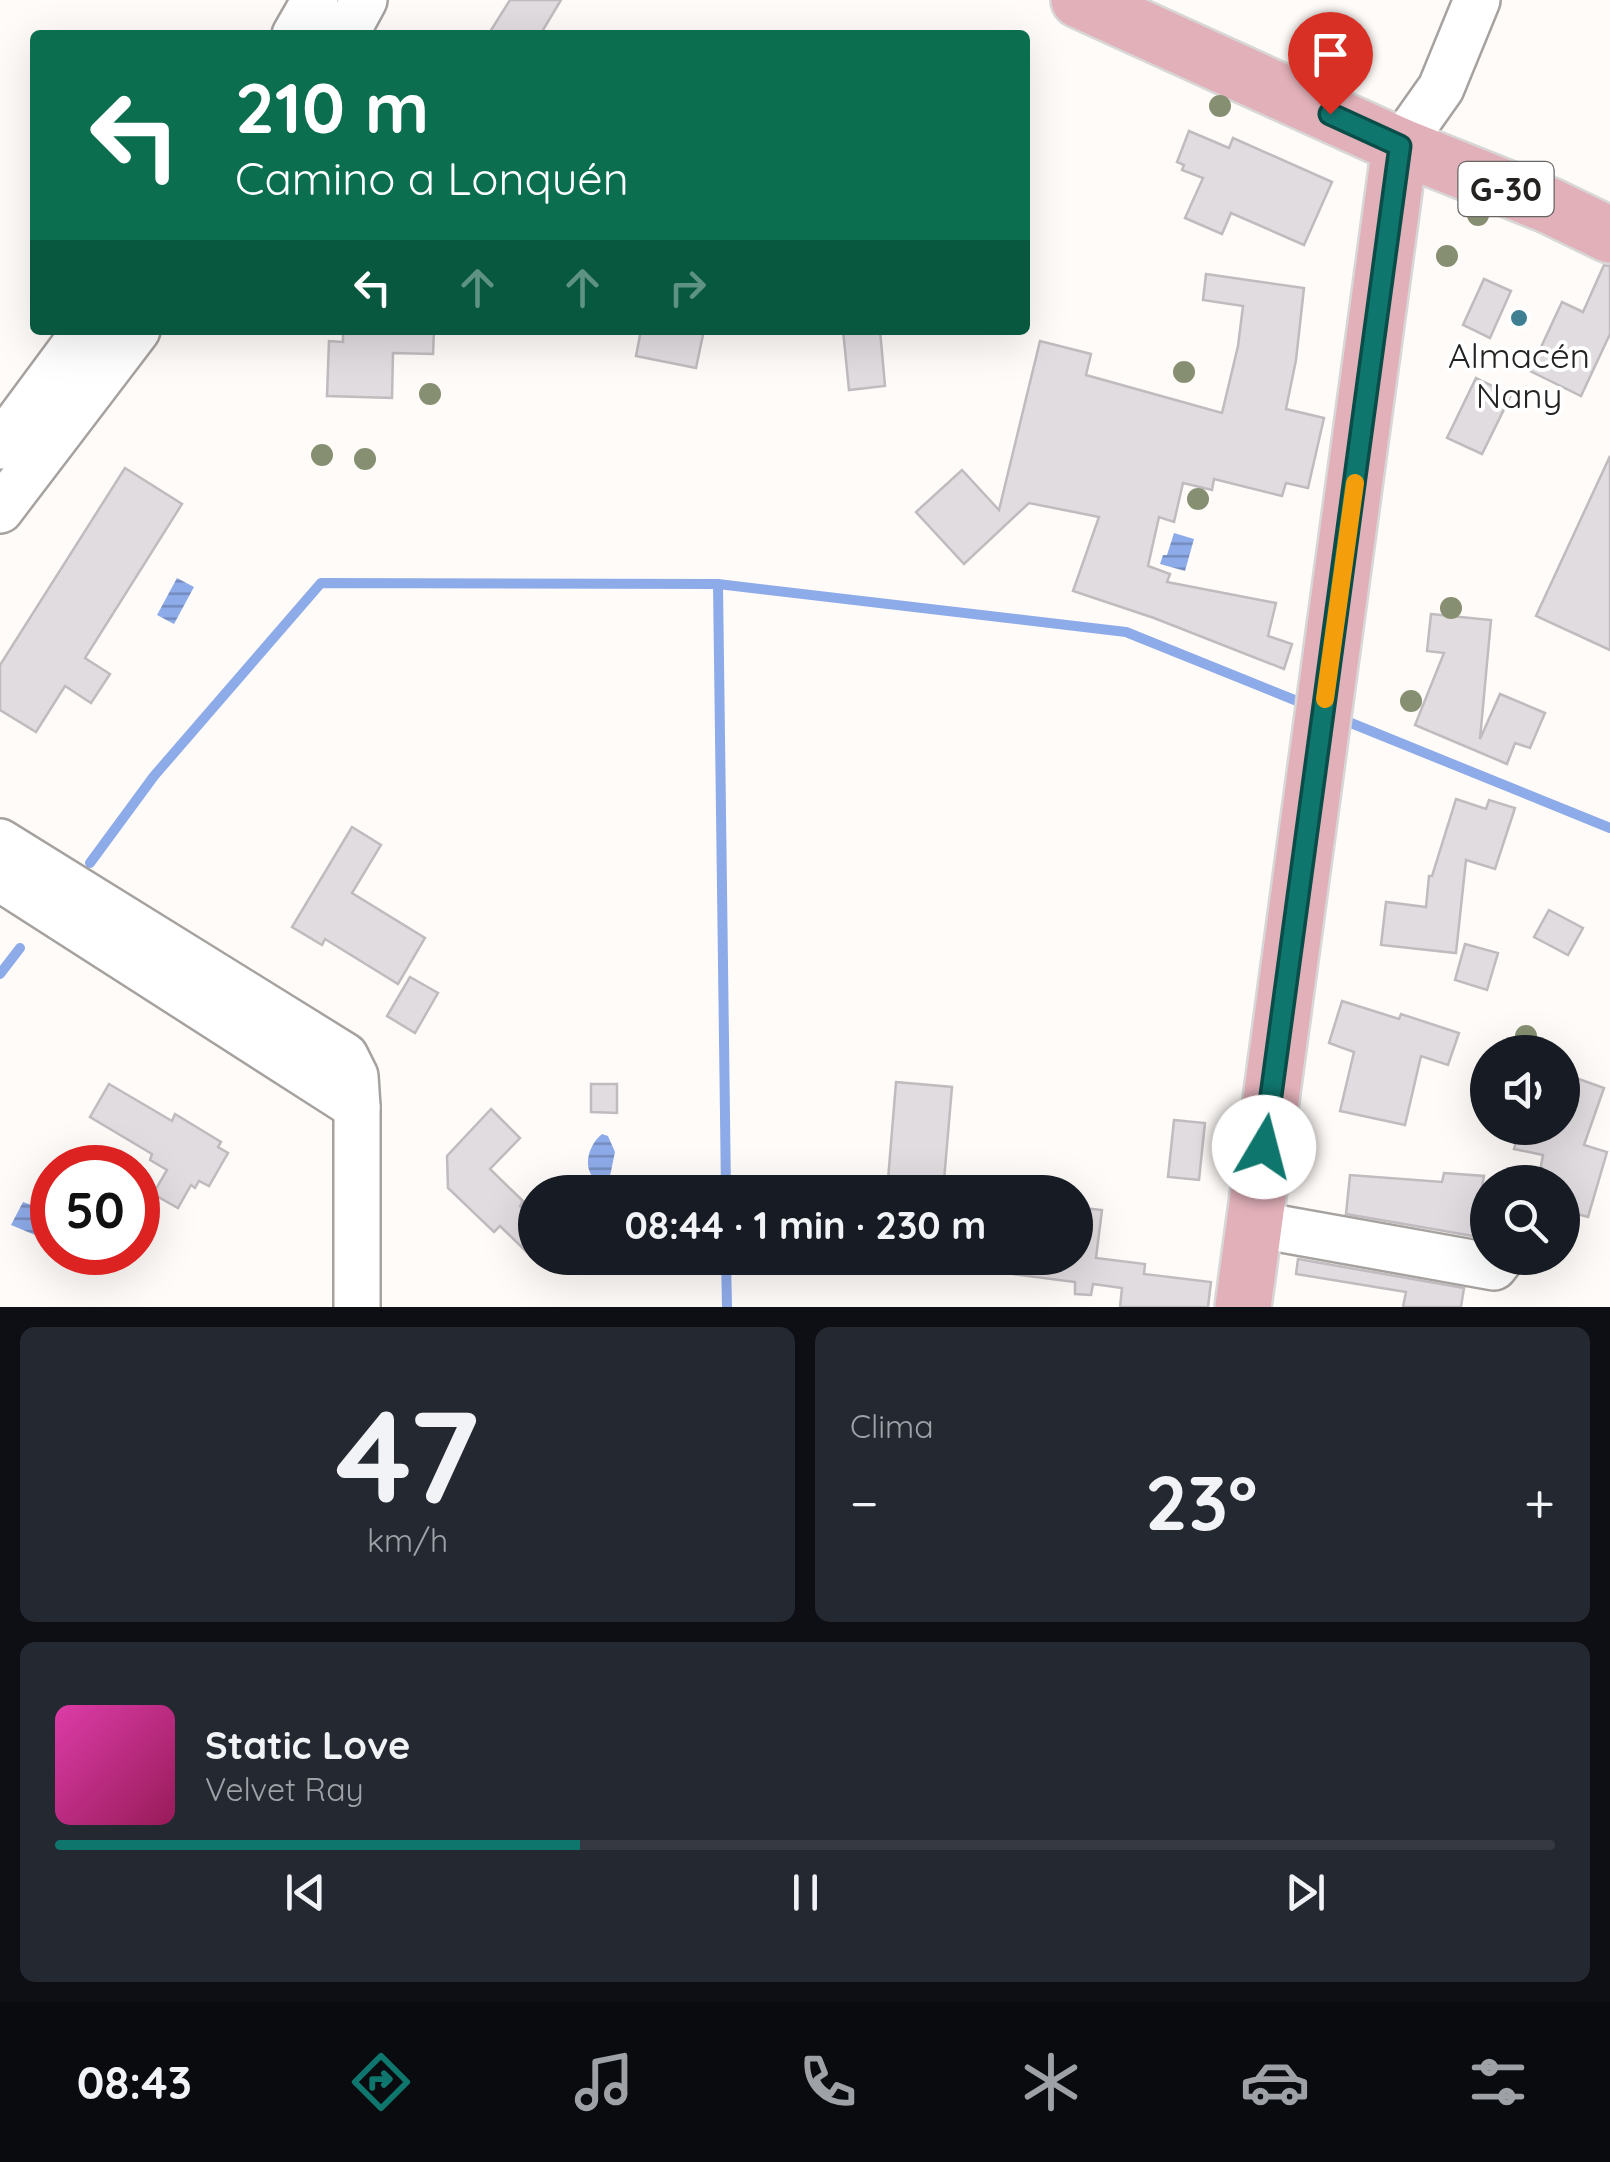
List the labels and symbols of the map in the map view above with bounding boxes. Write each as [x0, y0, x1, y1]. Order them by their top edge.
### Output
pin [1288, 12, 1373, 115]
road number: G-30 [1458, 162, 1554, 216]
marker: Almacén Nany [1508, 307, 1530, 329]
place label: Almacén Nany [1448, 333, 1590, 417]
position arrow [1212, 1095, 1316, 1199]
speed limit sign: 50 [30, 1145, 160, 1275]

